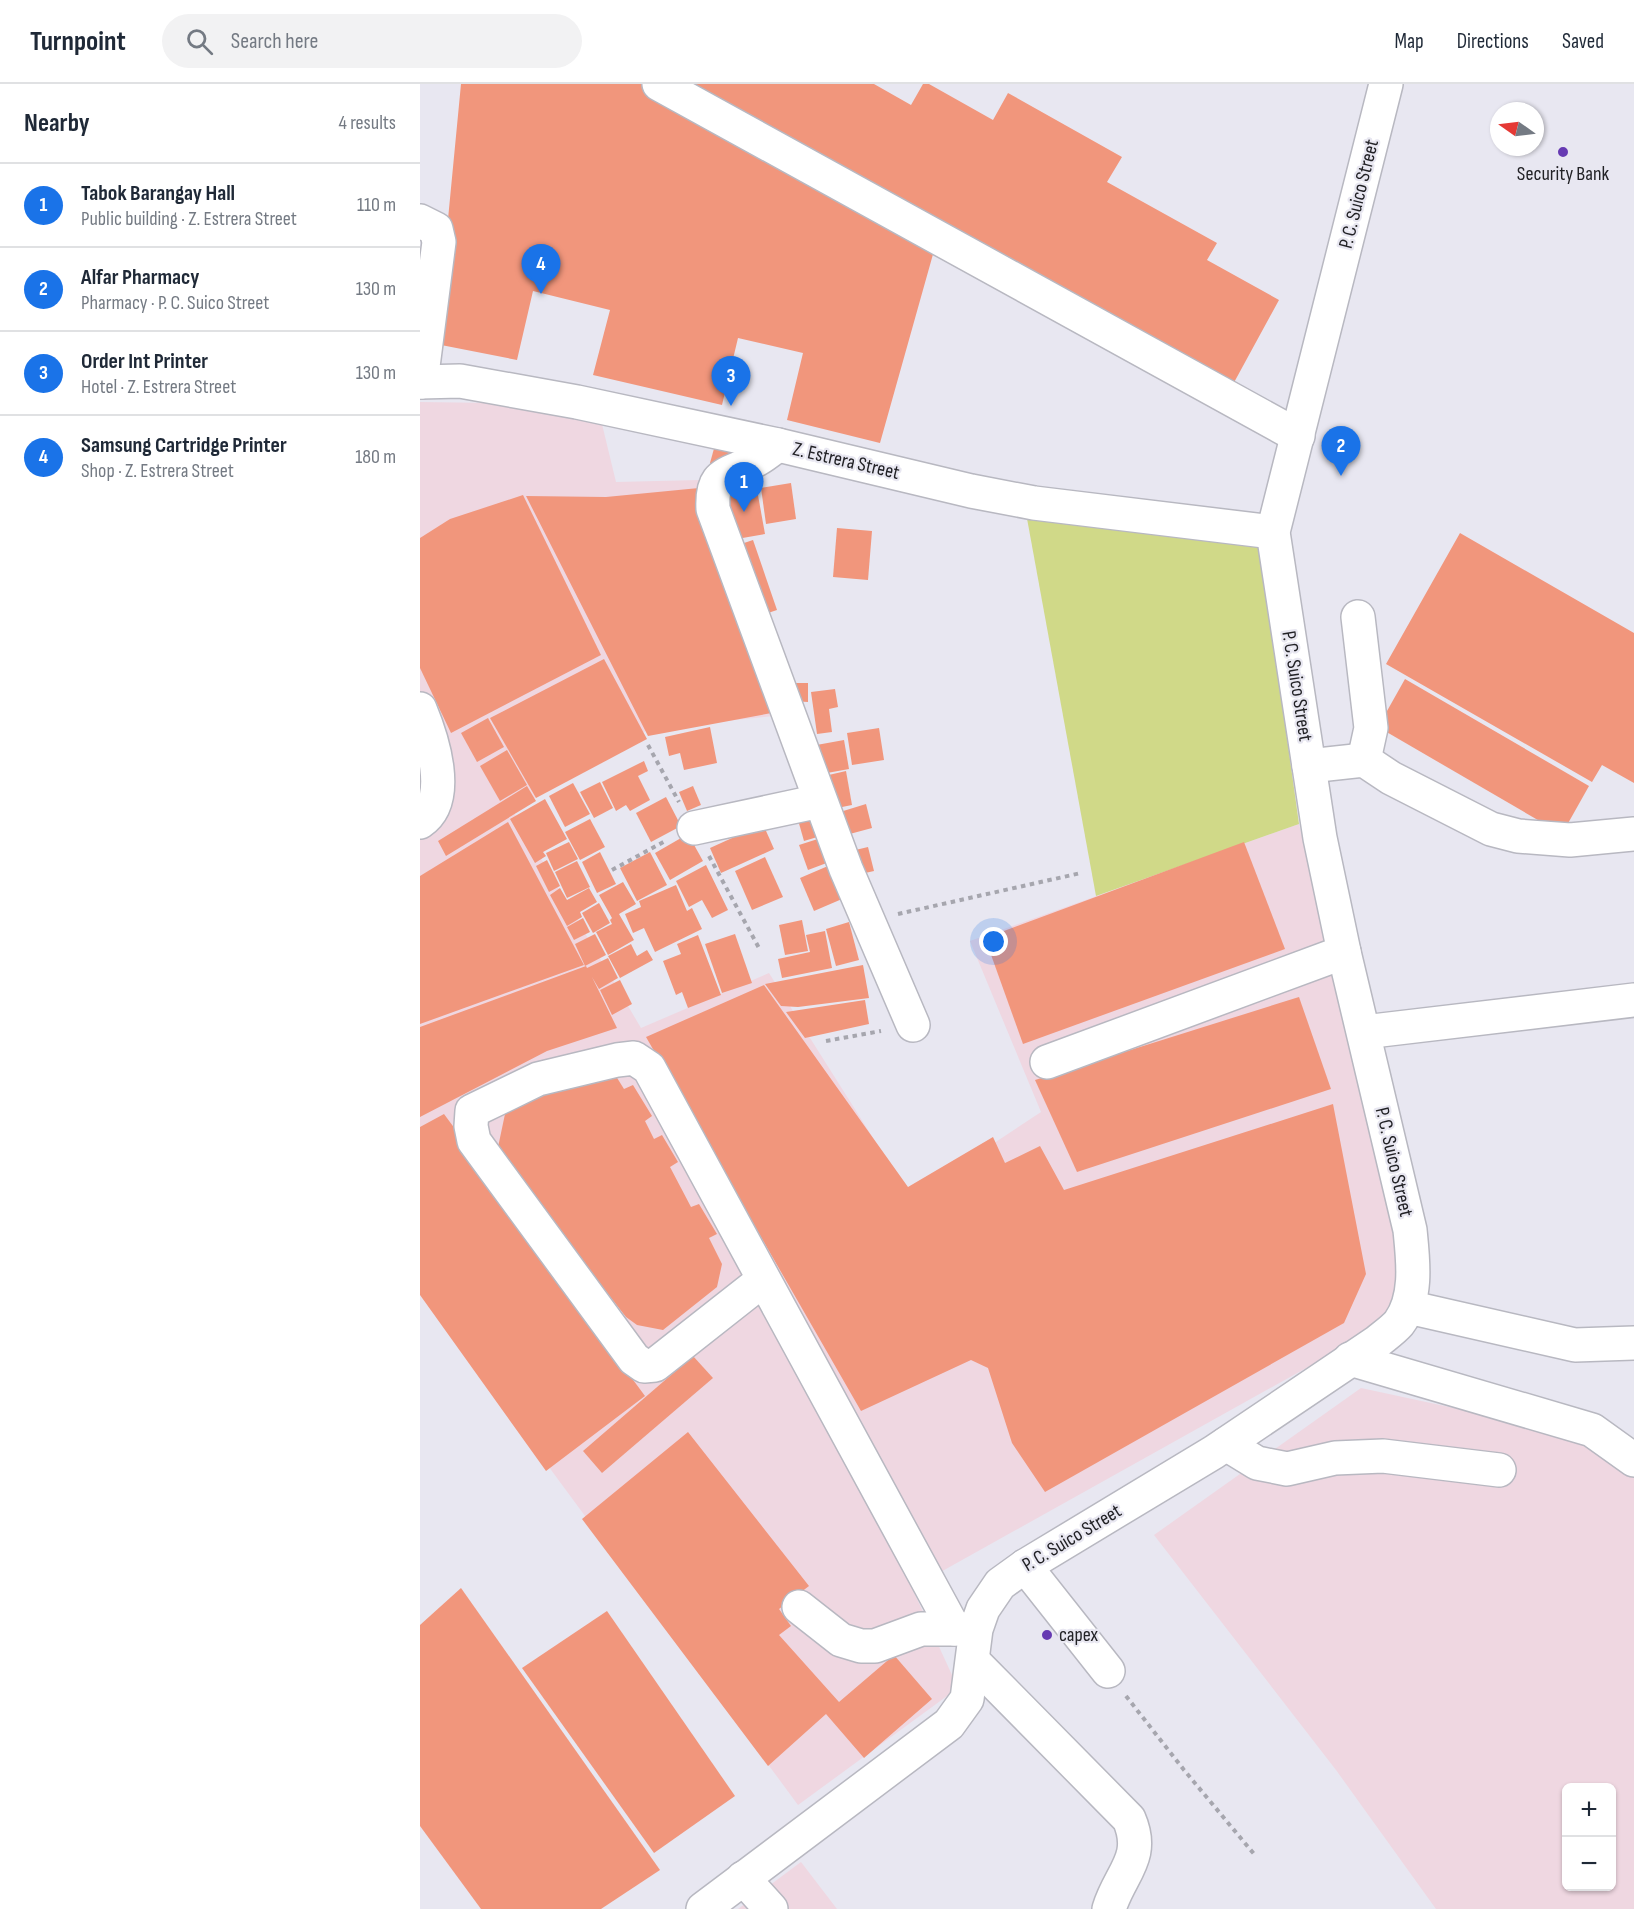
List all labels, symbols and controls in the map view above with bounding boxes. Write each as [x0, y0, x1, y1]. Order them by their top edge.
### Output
search box [162, 14, 582, 68]
text: Turnpoint [30, 25, 126, 58]
icon: search [183, 25, 216, 58]
text: Search here [231, 28, 318, 55]
text: Map [1394, 29, 1424, 54]
text: Directions [1457, 29, 1529, 54]
text: Saved [1562, 29, 1604, 54]
north arrow [1490, 102, 1544, 156]
text: Nearby [24, 108, 90, 139]
text: 4 results [339, 111, 396, 135]
street label: P. C. Suico Street [1334, 137, 1384, 251]
marker: Security Bank [1556, 145, 1570, 159]
place label: Security Bank [1517, 162, 1610, 186]
text: Tabok Barangay Hall [81, 180, 235, 207]
text: 1 [40, 193, 47, 217]
text: 110 m [357, 193, 396, 217]
text: Public building · Z. Estrera Street [81, 207, 297, 231]
pin: 4 [522, 244, 560, 294]
text: Alfar Pharmacy [81, 264, 199, 291]
text: 2 [39, 277, 48, 301]
text: 130 m [356, 277, 396, 301]
text: Pharmacy · P. C. Suico Street [81, 291, 269, 315]
text: Order Int Printer [81, 348, 208, 375]
pin: 3 [712, 356, 750, 406]
text: 3 [39, 361, 48, 385]
text: 130 m [356, 361, 396, 385]
text: Hotel · Z. Estrera Street [81, 375, 236, 399]
pin: 2 [1322, 426, 1360, 476]
text: Samsung Cartridge Printer [81, 432, 287, 459]
street label: Z. Estrera Street [790, 437, 902, 485]
text: 4 [39, 445, 48, 469]
text: 180 m [355, 445, 396, 469]
text: Shop · Z. Estrera Street [81, 459, 234, 483]
pin: 1 [724, 462, 764, 512]
street label: P. C. Suico Street [1276, 629, 1318, 743]
your location [979, 927, 1008, 956]
street label: P. C. Suico Street [1370, 1105, 1418, 1219]
street label: P. C. Suico Street [1018, 1499, 1126, 1577]
place label: capex [1059, 1623, 1099, 1647]
marker: capex [1040, 1628, 1054, 1642]
map controls [1562, 1783, 1616, 1891]
button: + [1562, 1783, 1616, 1837]
button: − [1562, 1837, 1616, 1891]

